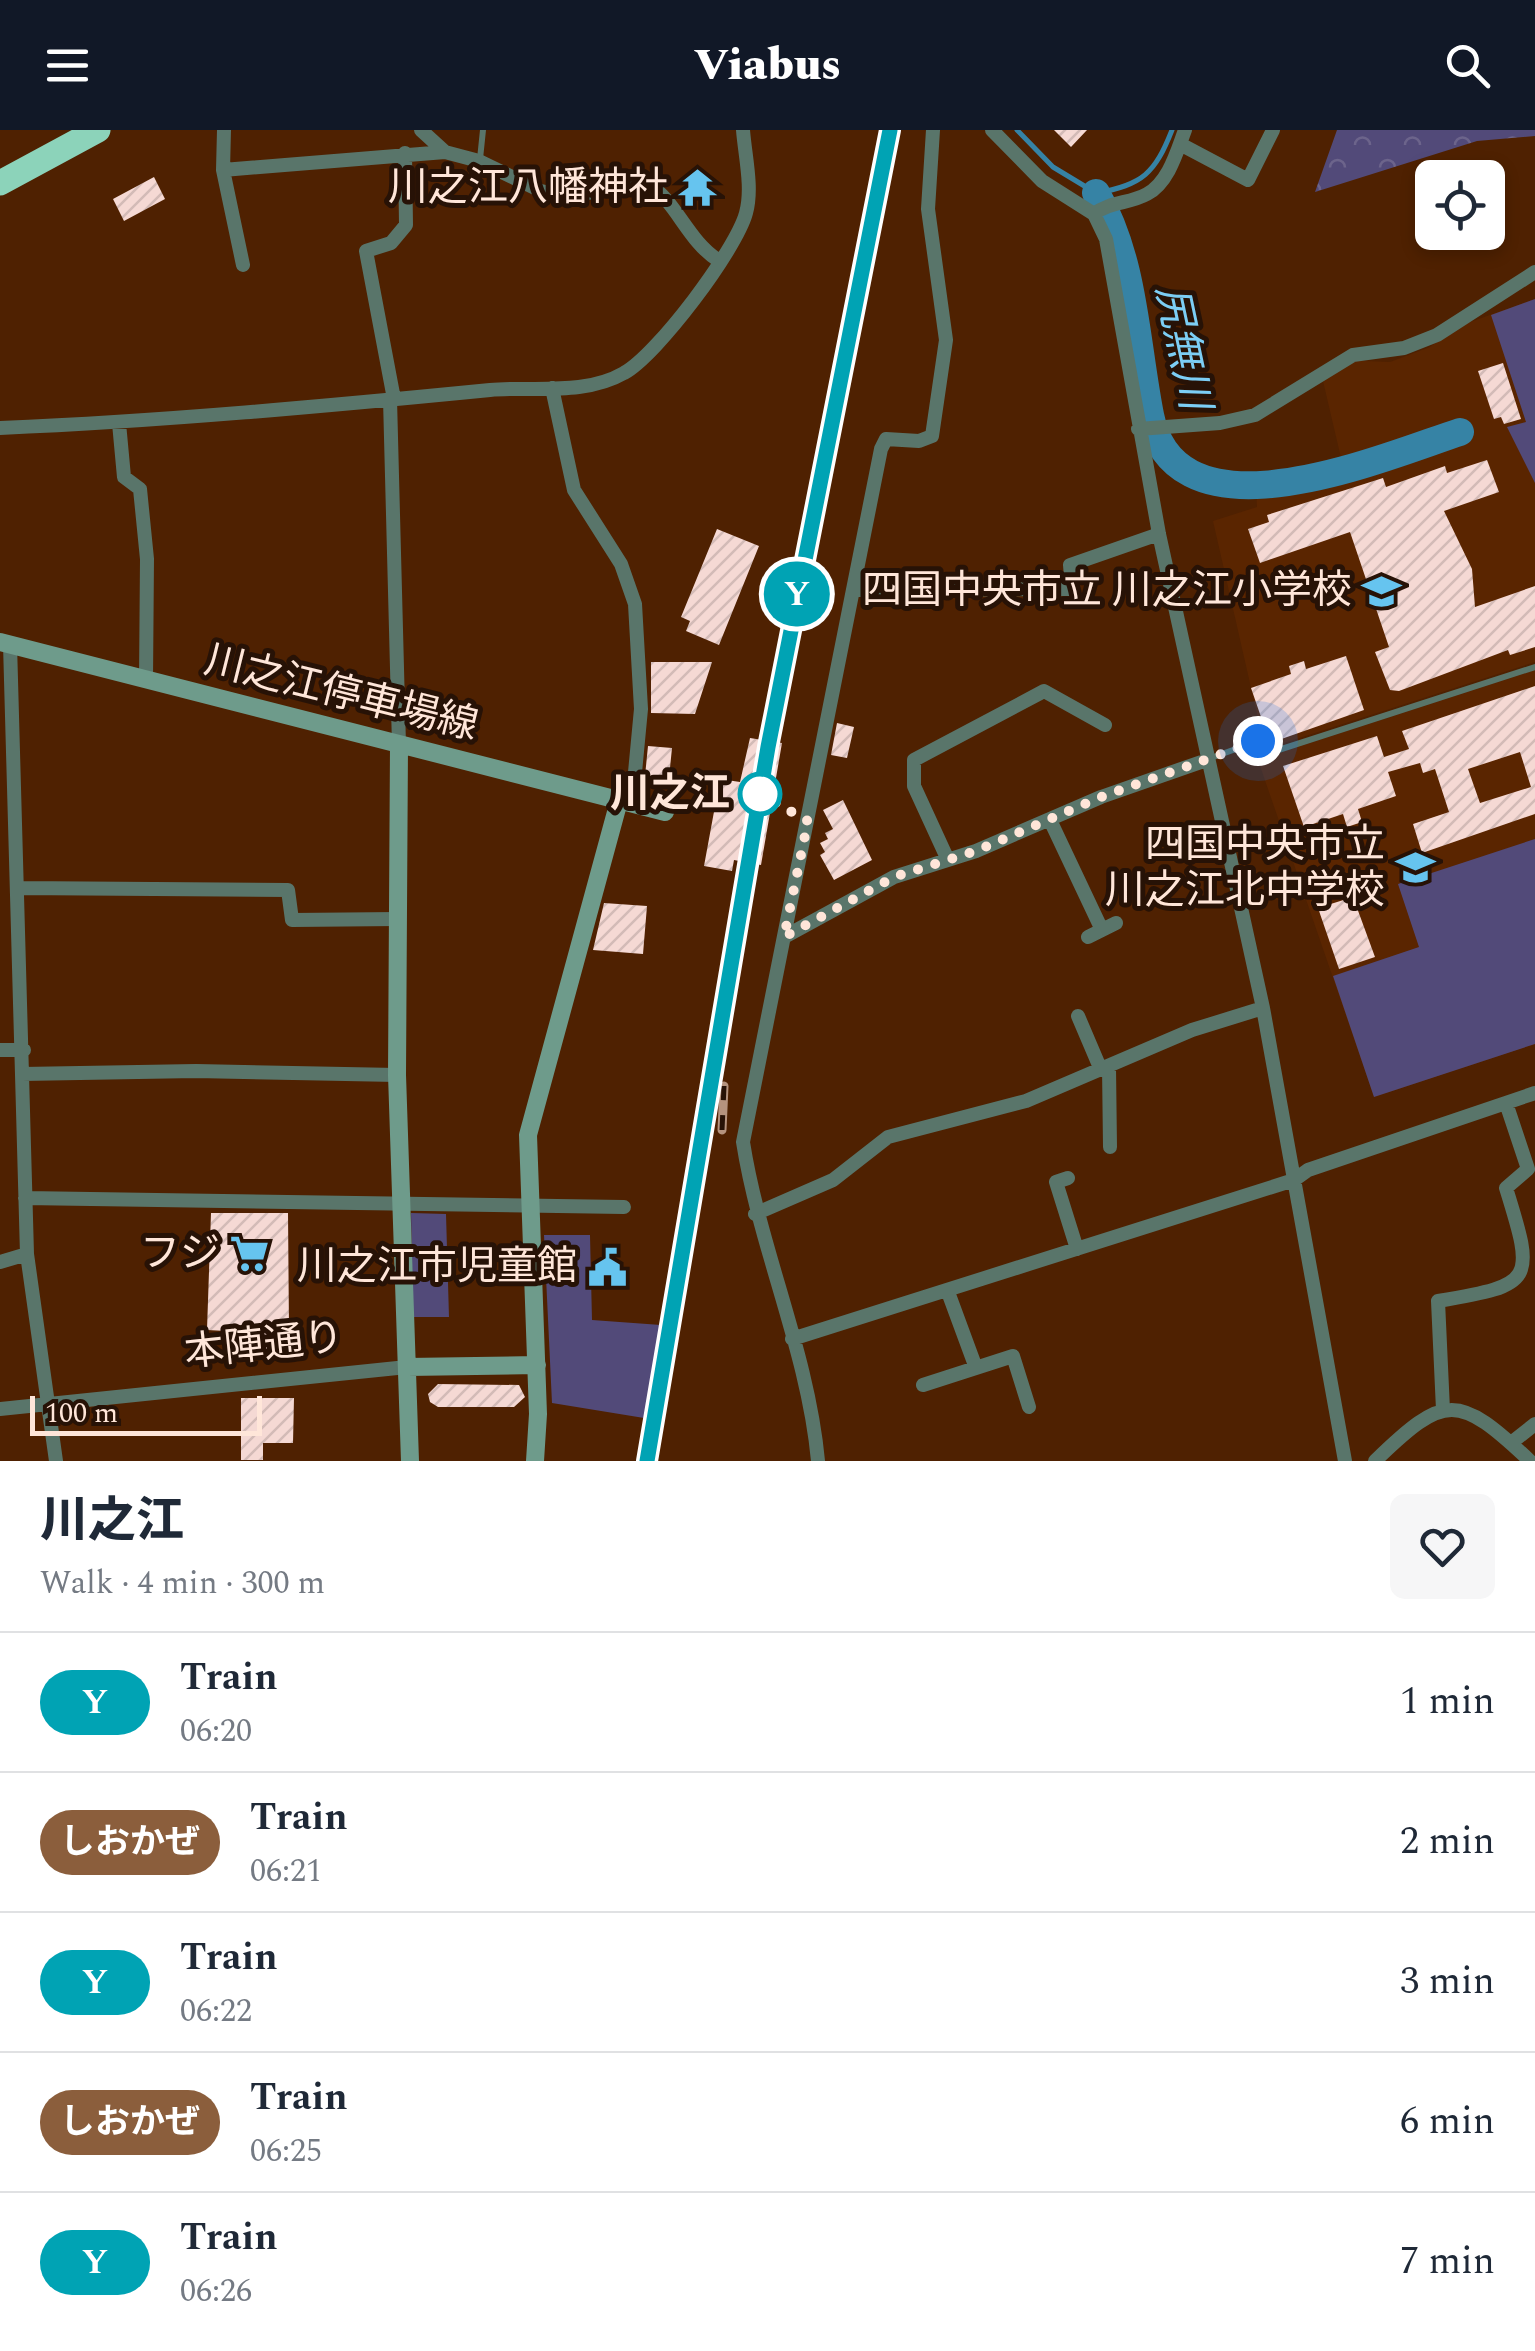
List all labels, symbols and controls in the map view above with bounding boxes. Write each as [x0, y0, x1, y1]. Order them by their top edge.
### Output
text: Viabus [694, 31, 841, 100]
icon: menu [40, 38, 95, 93]
icon: search [1440, 38, 1495, 93]
place label: 川之江八幡神社 [388, 158, 668, 219]
map controls [1415, 160, 1505, 250]
button: locate [1415, 160, 1505, 250]
temple icon: 川之江八幡神社 [677, 167, 719, 209]
water label: 尻無川 [1138, 279, 1227, 419]
place label: 四国中央市立 川之江小学校 [862, 561, 1352, 622]
line badge: Y [764, 562, 830, 626]
text: Y [784, 568, 810, 621]
school or university icon: 四国中央市立 川之江小学校 [1361, 570, 1403, 612]
street label: 川之江停車場線 [198, 631, 484, 757]
your location [1233, 716, 1283, 766]
place label: 川之江 [610, 764, 730, 825]
marker: 川之江 [739, 773, 781, 815]
place label: 四国中央市立 川之江北中学校 [1105, 815, 1385, 922]
school or university icon: 四国中央市立 川之江北中学校 [1394, 847, 1436, 889]
place label: フジ [140, 1224, 220, 1285]
supermarket icon: フジ [229, 1233, 271, 1275]
place label: 川之江市児童館 [297, 1237, 577, 1298]
public building icon: 川之江市児童館 [586, 1246, 628, 1288]
street label: 本陣通り [181, 1307, 347, 1385]
scale bar [30, 1391, 262, 1436]
text: 100 m [45, 1392, 118, 1435]
text: 川之江 [40, 1485, 184, 1558]
button: heart [1390, 1494, 1495, 1599]
text: Walk · 4 min · 300 m [40, 1559, 325, 1608]
text: Train [180, 1649, 278, 1707]
text: 1 min [1400, 1673, 1495, 1731]
text: Y [82, 1676, 108, 1729]
text: 06:20 [180, 1707, 252, 1756]
text: Train [250, 1789, 348, 1847]
text: 2 min [1400, 1813, 1495, 1871]
text: しおかぜ [60, 1816, 200, 1869]
text: 06:21 [250, 1847, 322, 1896]
text: Train [180, 1929, 278, 1987]
text: 3 min [1400, 1953, 1495, 2011]
text: Y [82, 1956, 108, 2009]
text: 06:22 [180, 1987, 252, 2036]
text: Train [250, 2069, 348, 2127]
text: 6 min [1400, 2093, 1495, 2151]
text: しおかぜ [60, 2096, 200, 2149]
text: 06:25 [250, 2127, 322, 2176]
text: Train [180, 2209, 278, 2267]
text: 7 min [1400, 2233, 1495, 2291]
text: Y [82, 2236, 108, 2289]
text: 06:26 [180, 2267, 252, 2316]

